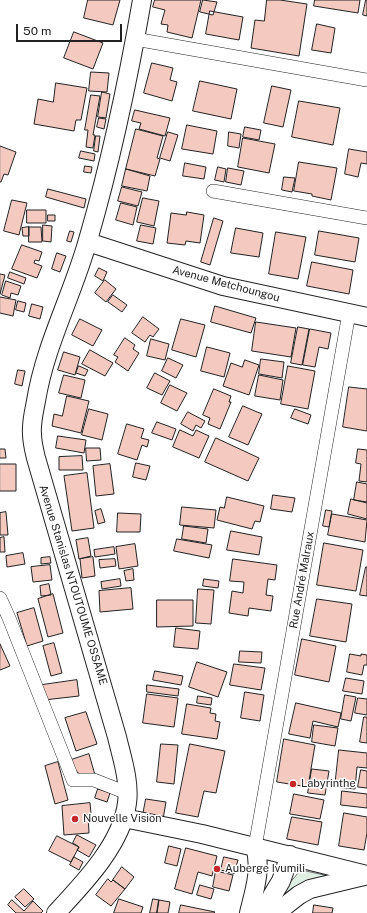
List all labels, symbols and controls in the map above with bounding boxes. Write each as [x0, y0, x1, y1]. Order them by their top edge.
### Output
scale bar [18, 16, 124, 42]
text: 50 m [23, 24, 51, 38]
street label: Avenue Metchoungou [171, 263, 281, 305]
street label: Avenue Stanislas NTOUTOUME OSSAME [36, 483, 110, 687]
street label: Rue André Malraux [287, 530, 317, 630]
place label: Labyrinthe [301, 777, 356, 791]
marker: Labyrinthe [288, 779, 298, 789]
place label: Nouvelle Vision [83, 812, 162, 826]
marker: Nouvelle Vision [70, 814, 80, 824]
place label: Auberge Ivumili [225, 862, 305, 876]
marker: Auberge Ivumili [212, 864, 222, 874]

